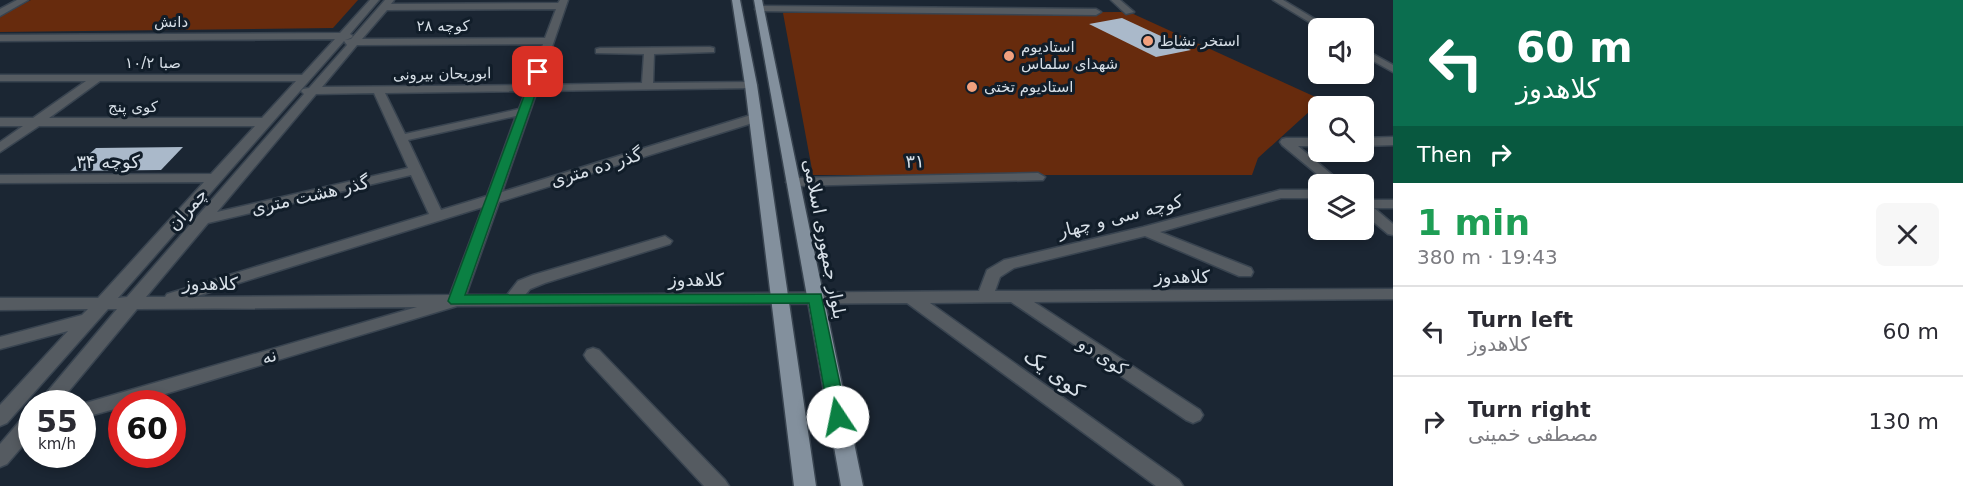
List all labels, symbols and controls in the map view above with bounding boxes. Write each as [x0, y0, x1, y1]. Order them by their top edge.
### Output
street label: دانش [154, 13, 188, 31]
street label: کوچه ۲۸ [416, 17, 470, 35]
map controls [1308, 18, 1374, 240]
button: sound [1308, 18, 1374, 84]
text: 60 m [1516, 23, 1633, 72]
icon: left [1417, 24, 1495, 102]
place label: استخر نشاط [1160, 32, 1240, 50]
marker: استخر نشاط [1141, 34, 1155, 48]
place label: استادیوم شهدای سلماس [1021, 38, 1118, 73]
pin [512, 46, 563, 97]
marker: استادیوم شهدای سلماس [1002, 49, 1016, 63]
street label: صبا ۱۰/۲ [125, 54, 181, 72]
icon: arrive [521, 55, 554, 88]
street label: ابوریحان بیرونی [393, 64, 491, 84]
text: کلاهدوز [1516, 73, 1599, 104]
place label: استادیوم تختی [984, 78, 1073, 96]
marker: استادیوم تختی [965, 80, 979, 94]
button: search [1308, 96, 1374, 162]
street label: کوی پنج [108, 98, 159, 117]
icon: right [1484, 138, 1517, 171]
text: Then [1417, 142, 1472, 167]
street label: گذر ده متری [548, 143, 645, 192]
street label: ۳۱ [905, 150, 925, 172]
street label: کوچه ۳۴ [76, 151, 140, 173]
street label: بلوار جمهوری اسلامی [798, 157, 851, 321]
street label: گذر هشت متری [249, 171, 372, 220]
button: layers [1308, 174, 1374, 240]
street label: چمران [163, 184, 212, 235]
street label: کوچه سی و چهار [1054, 190, 1185, 243]
text: 1 min [1417, 202, 1530, 243]
button: close [1876, 203, 1939, 266]
text: 380 m · 19:43 [1417, 245, 1558, 269]
street label: کلاهدوز [1153, 266, 1210, 288]
street label: کلاهدوز [667, 269, 724, 291]
street label: کلاهدوز [181, 273, 238, 295]
text: Turn left [1468, 307, 1573, 332]
icon: left [1417, 315, 1450, 348]
text: 60 m [1883, 319, 1939, 344]
street label: کوی دو [1073, 332, 1132, 381]
text: کلاهدوز [1468, 332, 1530, 356]
street label: کوی یک [1019, 343, 1089, 403]
street label: نه [259, 344, 279, 368]
position arrow [806, 385, 870, 449]
speed limit sign: 60 [108, 390, 186, 468]
text: Turn right [1468, 397, 1591, 422]
text: 55 [36, 404, 78, 439]
icon: right [1417, 405, 1450, 438]
text: 130 m [1869, 409, 1939, 434]
text: مصطفی خمینی [1468, 422, 1598, 446]
text: km/h [38, 435, 76, 453]

